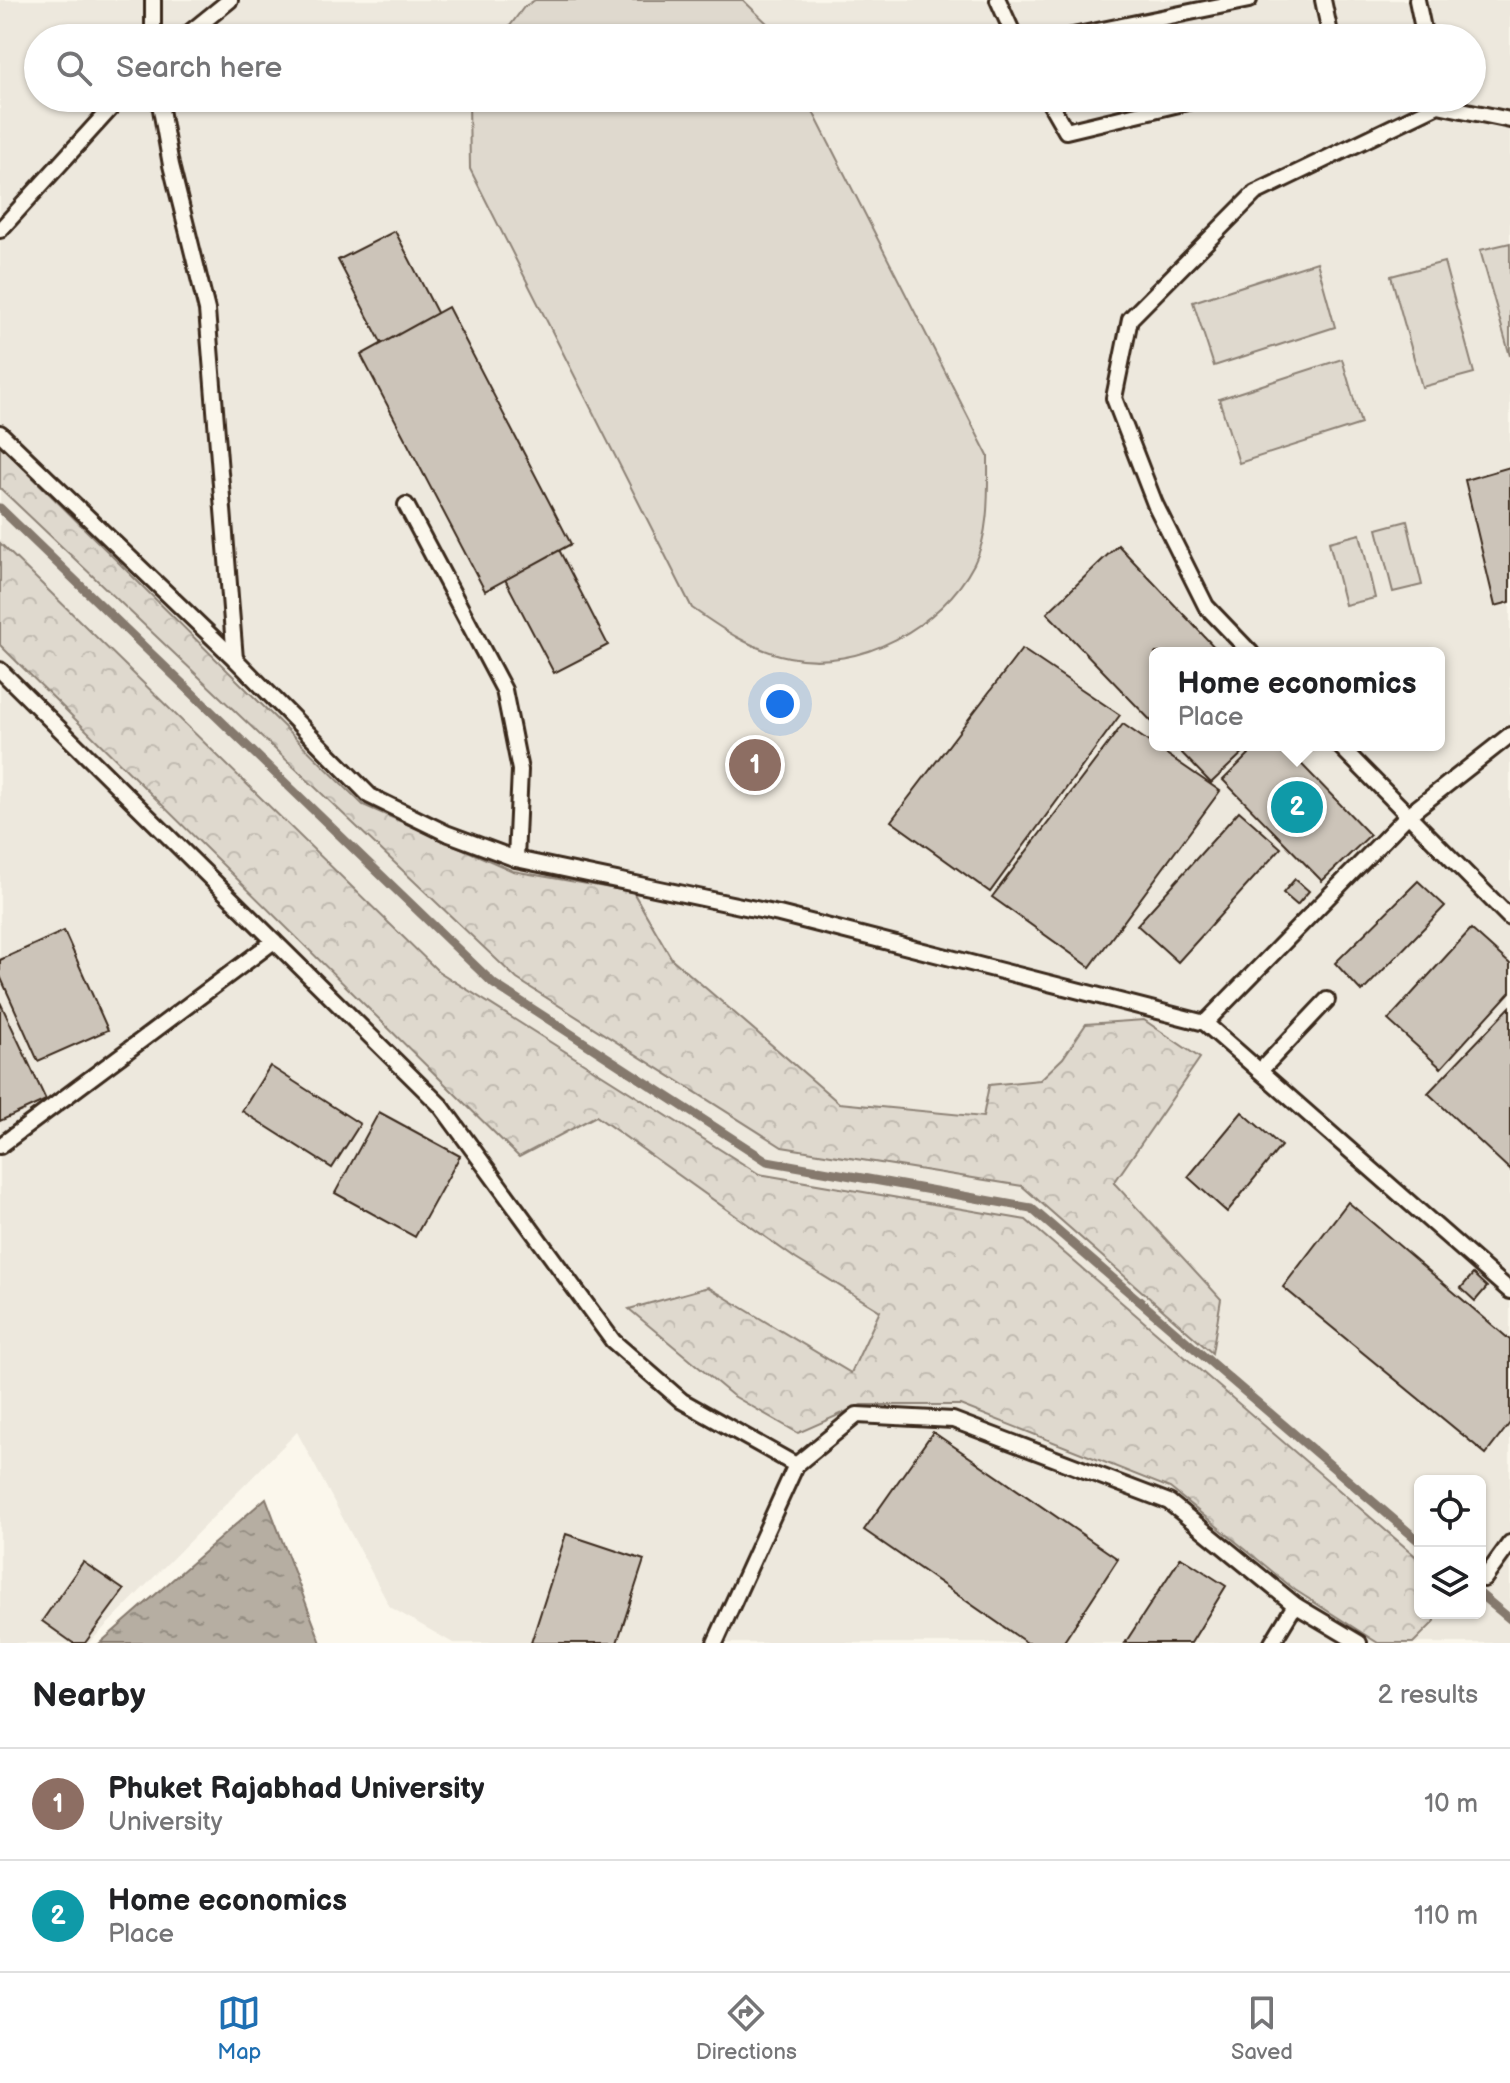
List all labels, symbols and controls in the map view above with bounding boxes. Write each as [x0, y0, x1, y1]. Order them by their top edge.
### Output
search box [24, 24, 1486, 112]
icon: search [52, 46, 96, 90]
text: Search here [116, 50, 282, 86]
popup [1149, 647, 1445, 751]
text: Home economics [1178, 666, 1416, 702]
your location [760, 684, 800, 724]
text: Place [1178, 702, 1243, 733]
pin: 1 [729, 735, 781, 795]
pin: 2 [1271, 777, 1323, 837]
map controls [1414, 1475, 1486, 1619]
button: locate [1414, 1475, 1486, 1547]
button: layers [1414, 1547, 1486, 1619]
text: Nearby [32, 1675, 146, 1716]
text: 2 results [1378, 1680, 1478, 1711]
text: Phuket Rajabhad University [108, 1771, 484, 1807]
text: 1 [53, 1789, 63, 1820]
text: 10 m [1424, 1789, 1478, 1820]
text: University [108, 1807, 223, 1838]
text: Home economics [108, 1883, 347, 1919]
text: 2 [50, 1901, 66, 1932]
text: 110 m [1414, 1901, 1478, 1932]
text: Place [108, 1919, 174, 1950]
tab: Map [217, 1991, 261, 2066]
tab: Directions [696, 1991, 797, 2066]
tab: Saved [1231, 1991, 1293, 2066]

